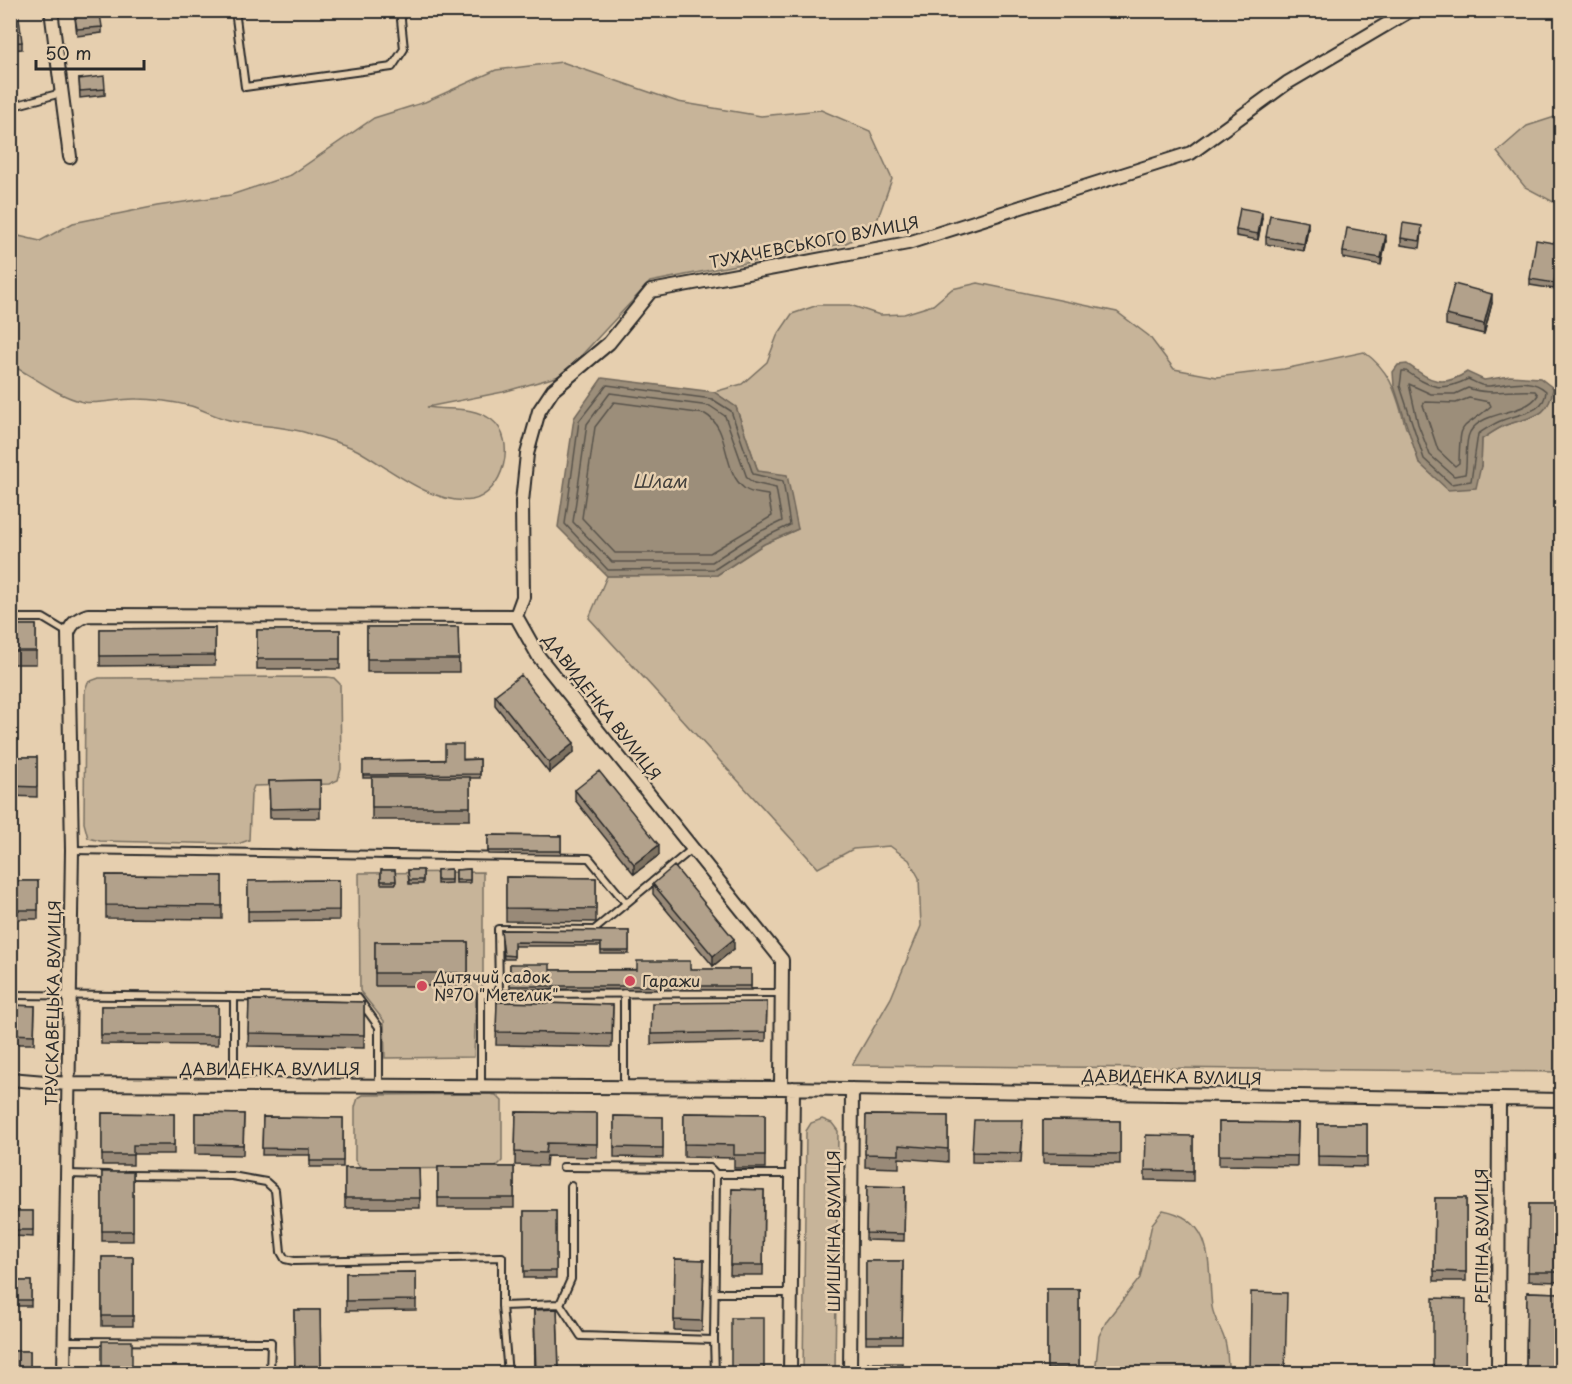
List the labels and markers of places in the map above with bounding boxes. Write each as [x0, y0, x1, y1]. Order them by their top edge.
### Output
place label: Дитячий садок №70 "Метелик" [433, 964, 559, 1006]
place label: Гаражи [642, 968, 700, 992]
marker: Гаражи [623, 974, 637, 988]
marker: Дитячий садок №70 "Метелик" [415, 979, 429, 993]

